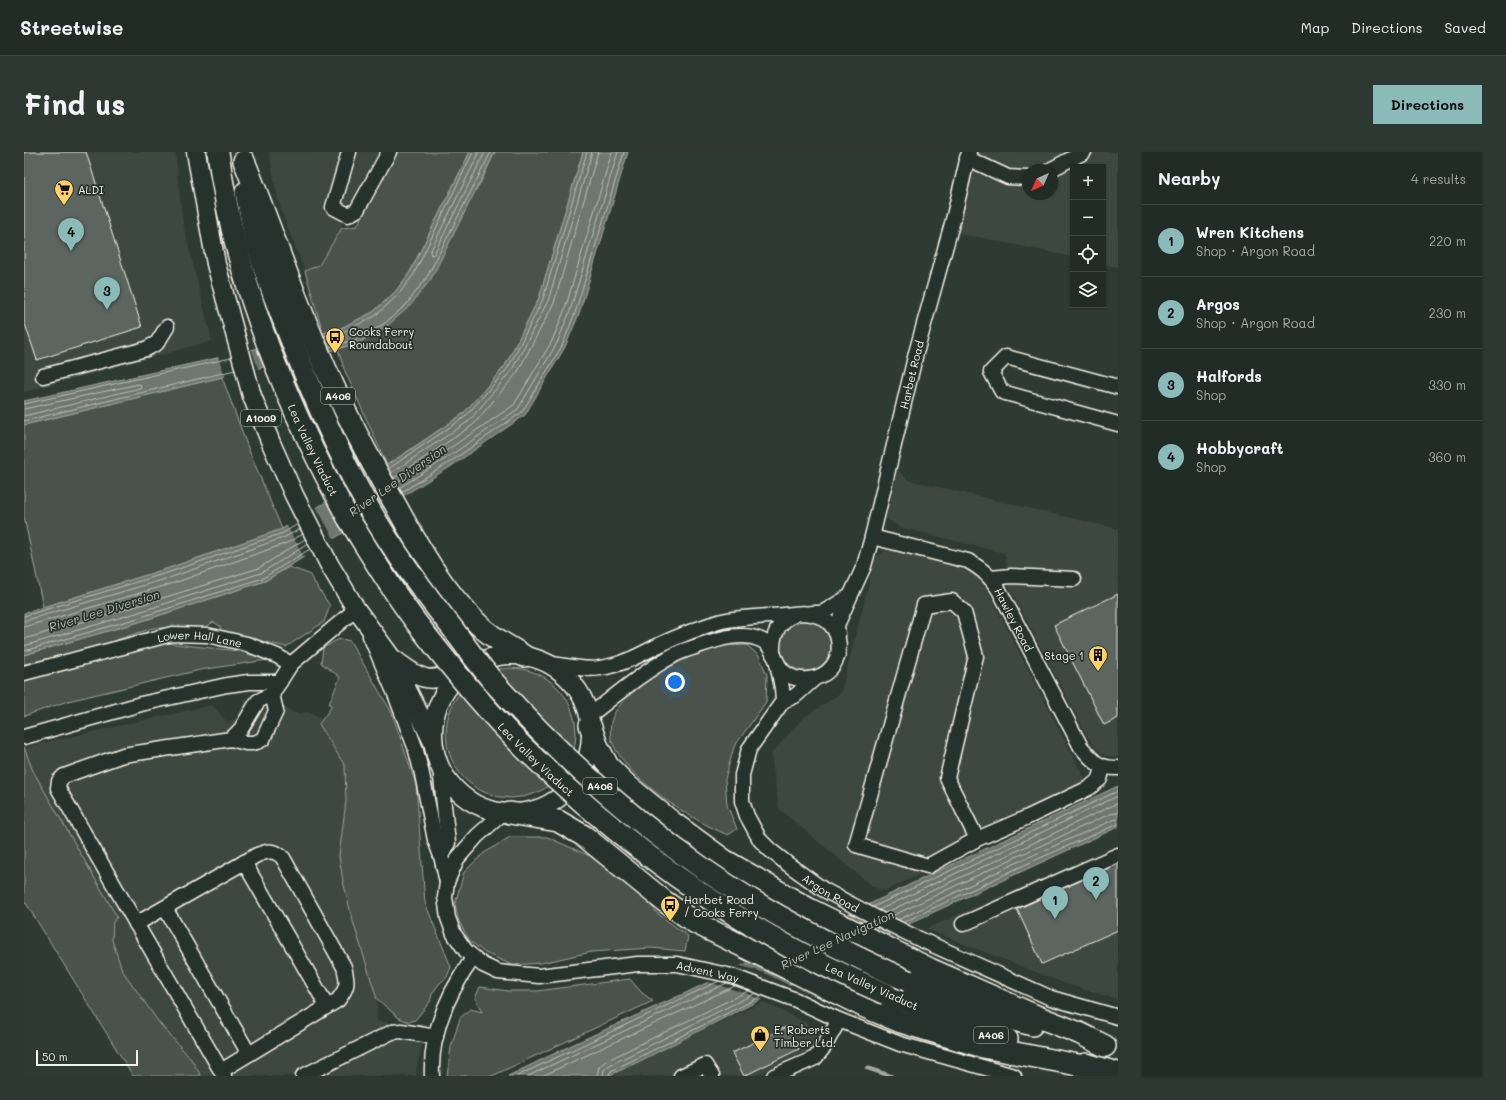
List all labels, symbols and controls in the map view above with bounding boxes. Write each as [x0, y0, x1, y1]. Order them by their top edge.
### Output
text: Streetwise [20, 15, 123, 40]
text: Map [1301, 18, 1329, 37]
text: Directions [1351, 18, 1422, 37]
text: Saved [1444, 18, 1486, 37]
button: Directions [1373, 85, 1482, 124]
text: Find us [24, 86, 125, 122]
north arrow [1022, 164, 1058, 200]
map controls [1070, 164, 1106, 308]
button: + [1070, 164, 1106, 200]
text: Nearby [1158, 167, 1220, 189]
text: 4 results [1411, 170, 1466, 187]
supermarket icon: ALDI [53, 178, 75, 206]
place label: ALDI [78, 182, 104, 197]
button: − [1070, 200, 1106, 236]
pin: 4 [58, 218, 84, 251]
text: Wren Kitchens [1196, 222, 1304, 242]
text: 1 [1168, 232, 1174, 249]
text: 220 m [1429, 232, 1466, 249]
button: locate [1070, 236, 1106, 272]
text: Shop · Argon Road [1196, 242, 1315, 259]
button: layers [1070, 272, 1106, 308]
pin: 3 [94, 277, 120, 310]
text: Argos [1196, 294, 1240, 314]
text: 2 [1167, 304, 1175, 321]
text: 230 m [1429, 304, 1466, 321]
text: Shop · Argon Road [1196, 314, 1315, 331]
place label: Cooks Ferry Roundabout [349, 324, 415, 352]
bus stop icon: Cooks Ferry Roundabout [324, 326, 346, 354]
street label: Harbet Road [895, 339, 927, 410]
text: Halfords [1196, 366, 1262, 386]
text: 3 [1167, 376, 1175, 393]
text: 330 m [1428, 376, 1466, 393]
text: Shop [1196, 386, 1226, 403]
road number: A406 [321, 388, 355, 404]
street label: Lea Valley Viaduct [285, 401, 342, 498]
road number: A1009 [241, 410, 281, 426]
text: Hobbycraft [1196, 438, 1283, 458]
water label: River Lee Diversion [345, 440, 449, 520]
text: 4 [1167, 448, 1175, 465]
text: 360 m [1428, 448, 1466, 465]
text: Shop [1196, 458, 1226, 475]
water label: River Lee Diversion [47, 585, 162, 634]
street label: Hawley Road [992, 585, 1037, 654]
street label: Lower Hall Lane [155, 626, 244, 650]
building icon: Stage 1 [1087, 644, 1109, 672]
place label: Stage 1 [1044, 648, 1084, 663]
your location [665, 672, 685, 692]
street label: Lea Valley Viaduct [495, 719, 578, 799]
road number: A406 [583, 778, 617, 794]
pin: 2 [1083, 867, 1109, 900]
street label: Argon Road [800, 870, 862, 915]
pin: 1 [1042, 886, 1068, 919]
place label: Harbet Road / Cooks Ferry [684, 892, 759, 920]
bus stop icon: Harbet Road / Cooks Ferry [659, 894, 681, 922]
water label: River Lee Navigation [778, 906, 897, 972]
street label: Advent Way [675, 957, 742, 986]
street label: Lea Valley Viaduct [823, 959, 921, 1013]
place label: E. Roberts Timber Ltd. [774, 1022, 836, 1050]
shop icon: E. Roberts Timber Ltd. [749, 1024, 771, 1052]
road number: A406 [974, 1027, 1008, 1043]
scale bar [36, 1048, 138, 1067]
text: 50 m [42, 1049, 68, 1064]

